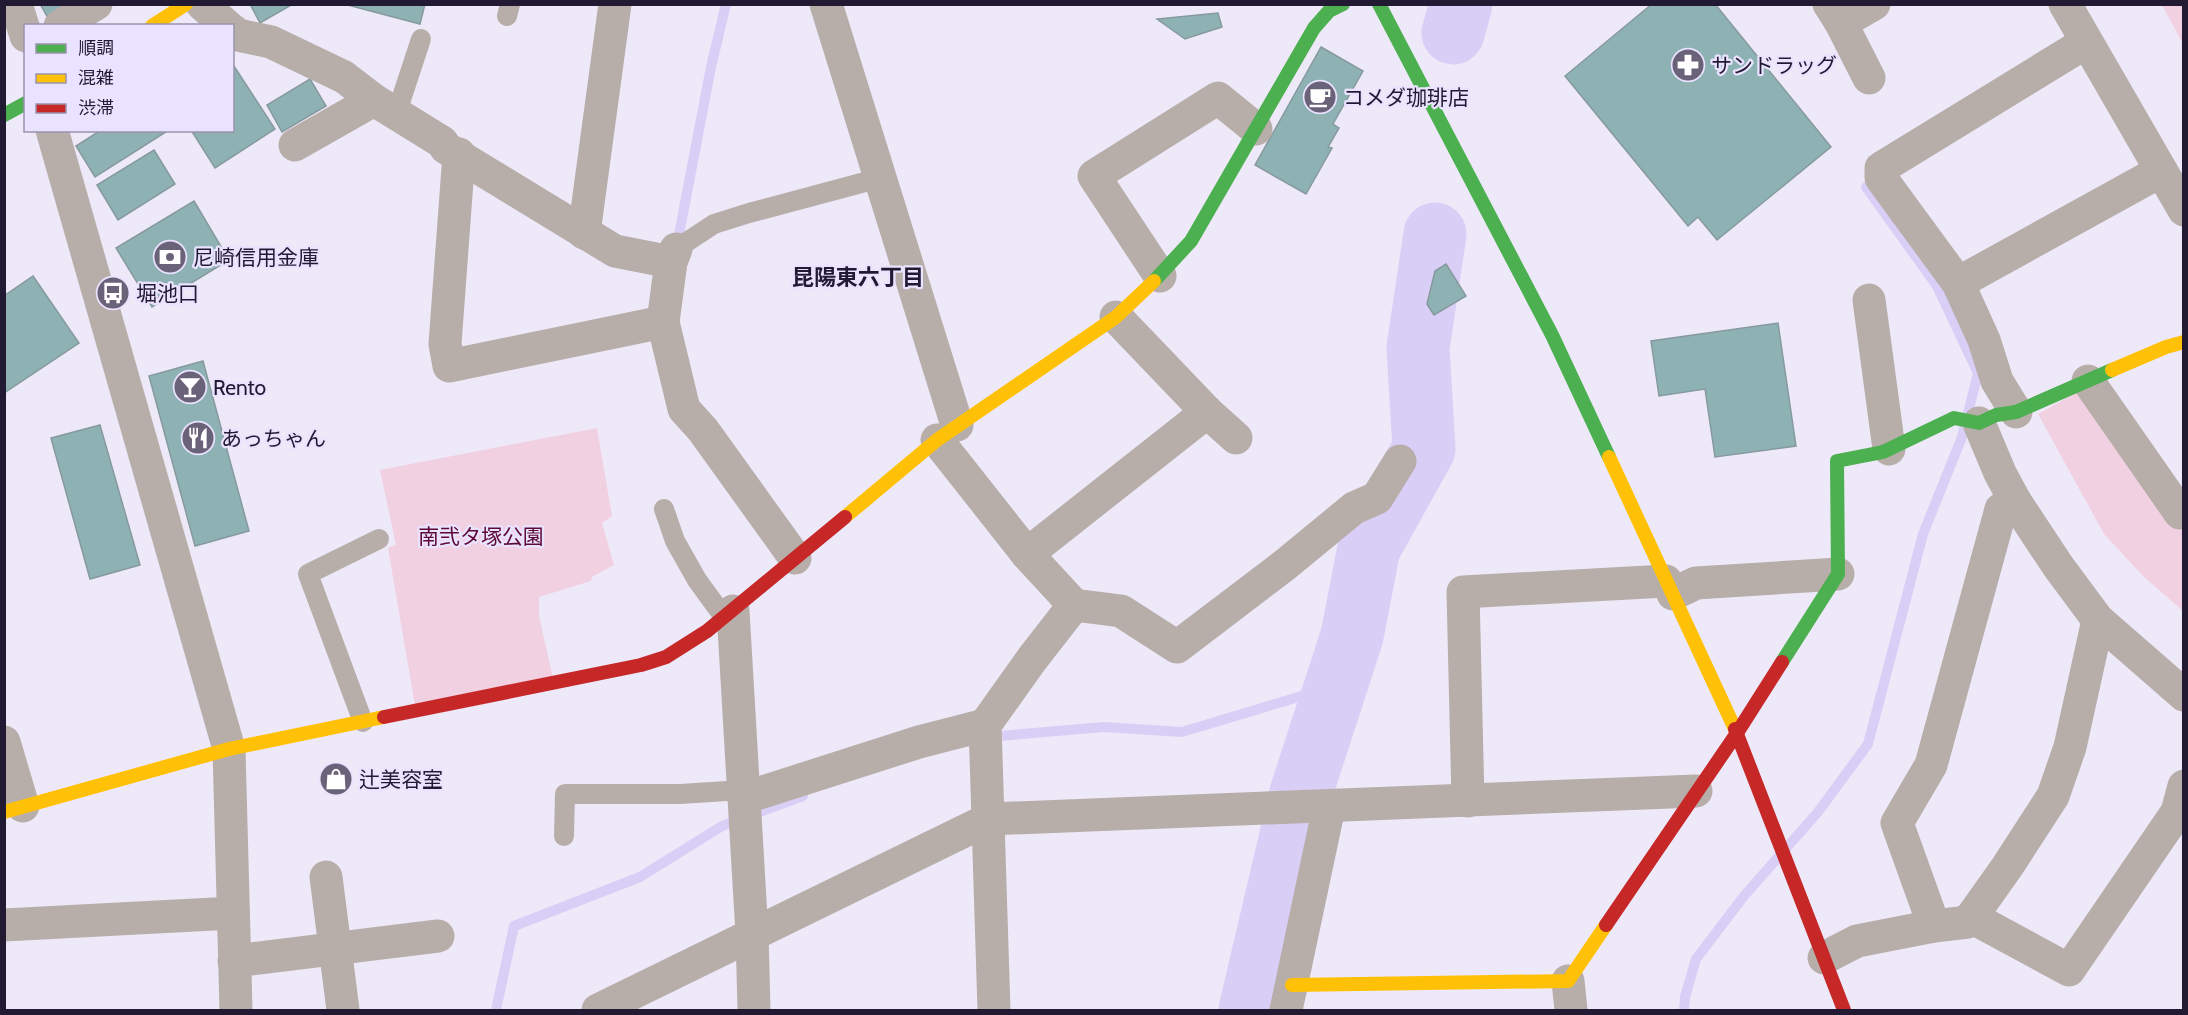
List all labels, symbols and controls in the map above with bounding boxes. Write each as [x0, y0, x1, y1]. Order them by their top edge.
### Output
legend [24, 24, 234, 132]
text: 順調 [78, 37, 114, 59]
pharmacy icon: サンドラッグ [1670, 47, 1706, 83]
place label: サンドラッグ [1711, 53, 1837, 78]
text: 混雑 [78, 67, 114, 89]
cafe icon: コメダ珈琲店 [1302, 79, 1338, 115]
place label: コメダ珈琲店 [1343, 85, 1469, 110]
text: 渋滞 [78, 97, 114, 119]
bank icon: 尼崎信用金庫 [152, 239, 188, 275]
place label: 尼崎信用金庫 [193, 245, 319, 270]
district label: 昆陽東六丁目 [792, 264, 924, 291]
bus stop icon: 堀池口 [95, 275, 131, 311]
place label: 堀池口 [136, 281, 199, 306]
bar icon: Rento [172, 369, 208, 405]
place label: Rento [213, 375, 266, 400]
restaurant icon: あっちゃん [180, 420, 216, 456]
place label: あっちゃん [221, 426, 326, 451]
park label: 南弐タ塚公園 [418, 524, 544, 549]
shop icon: 辻美容室 [318, 761, 354, 797]
place label: 辻美容室 [359, 767, 443, 792]

